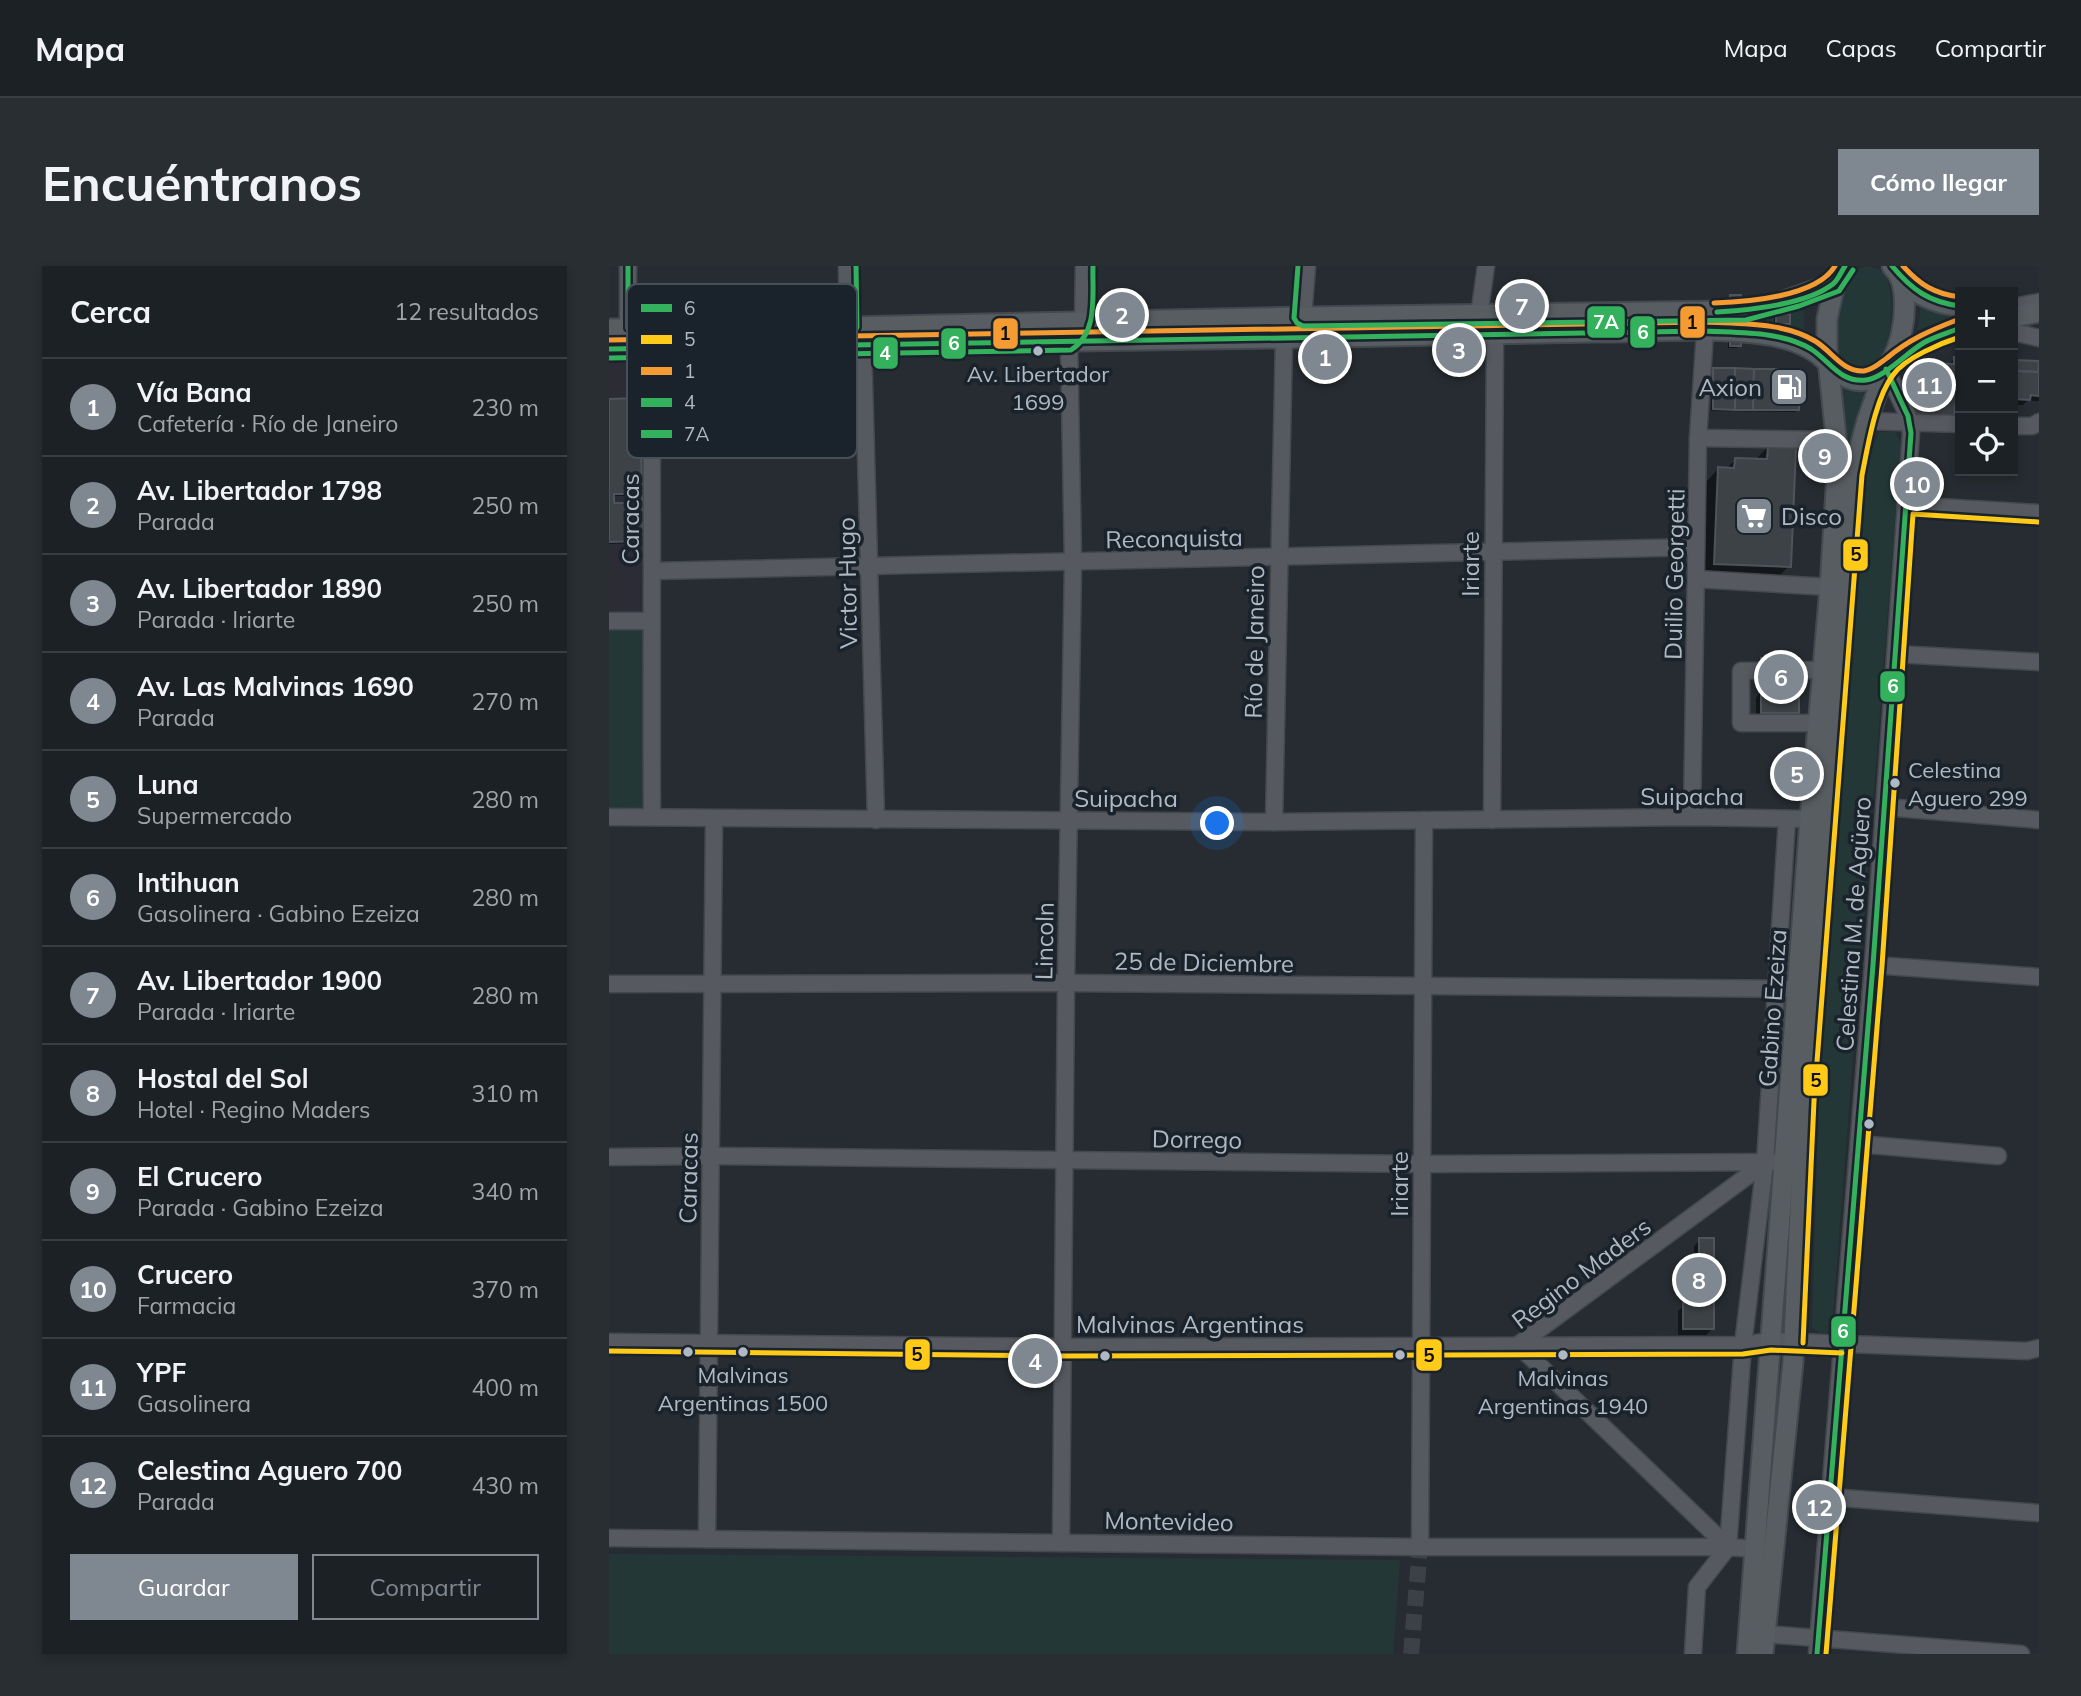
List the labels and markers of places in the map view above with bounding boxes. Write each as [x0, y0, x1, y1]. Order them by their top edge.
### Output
pin: 7 [1499, 280, 1545, 332]
pin: 2 [1099, 289, 1145, 341]
pin: 3 [1436, 324, 1482, 376]
pin: 1 [1302, 331, 1348, 383]
marker: Av. Libertador 1699 [1031, 344, 1045, 358]
pin: 11 [1906, 359, 1952, 411]
place label: Av. Libertador 1699 [967, 360, 1109, 416]
fuel station icon: Axion [1768, 366, 1810, 408]
place label: Axion [1699, 372, 1762, 402]
pin: 9 [1802, 430, 1848, 482]
pin: 10 [1894, 458, 1940, 510]
supermarket icon: Disco [1733, 495, 1775, 537]
place label: Disco [1781, 501, 1842, 531]
pin: 6 [1758, 651, 1804, 703]
pin: 5 [1774, 748, 1820, 800]
place label: Celestina Aguero 299 [1908, 756, 2028, 812]
marker: Celestina Aguero 299 [1888, 776, 1902, 790]
unlabelled marker [1862, 1117, 1876, 1131]
pin: 8 [1676, 1254, 1722, 1306]
pin: 4 [1012, 1335, 1058, 1387]
unlabelled marker [681, 1345, 695, 1359]
marker: Malvinas Argentinas 1500 [736, 1345, 750, 1359]
unlabelled marker [1393, 1348, 1407, 1362]
marker: Malvinas Argentinas 1940 [1556, 1348, 1570, 1362]
unlabelled marker [1098, 1349, 1112, 1363]
place label: Malvinas Argentinas 1500 [658, 1361, 828, 1417]
place label: Malvinas Argentinas 1940 [1478, 1364, 1648, 1420]
pin: 12 [1796, 1481, 1842, 1533]

